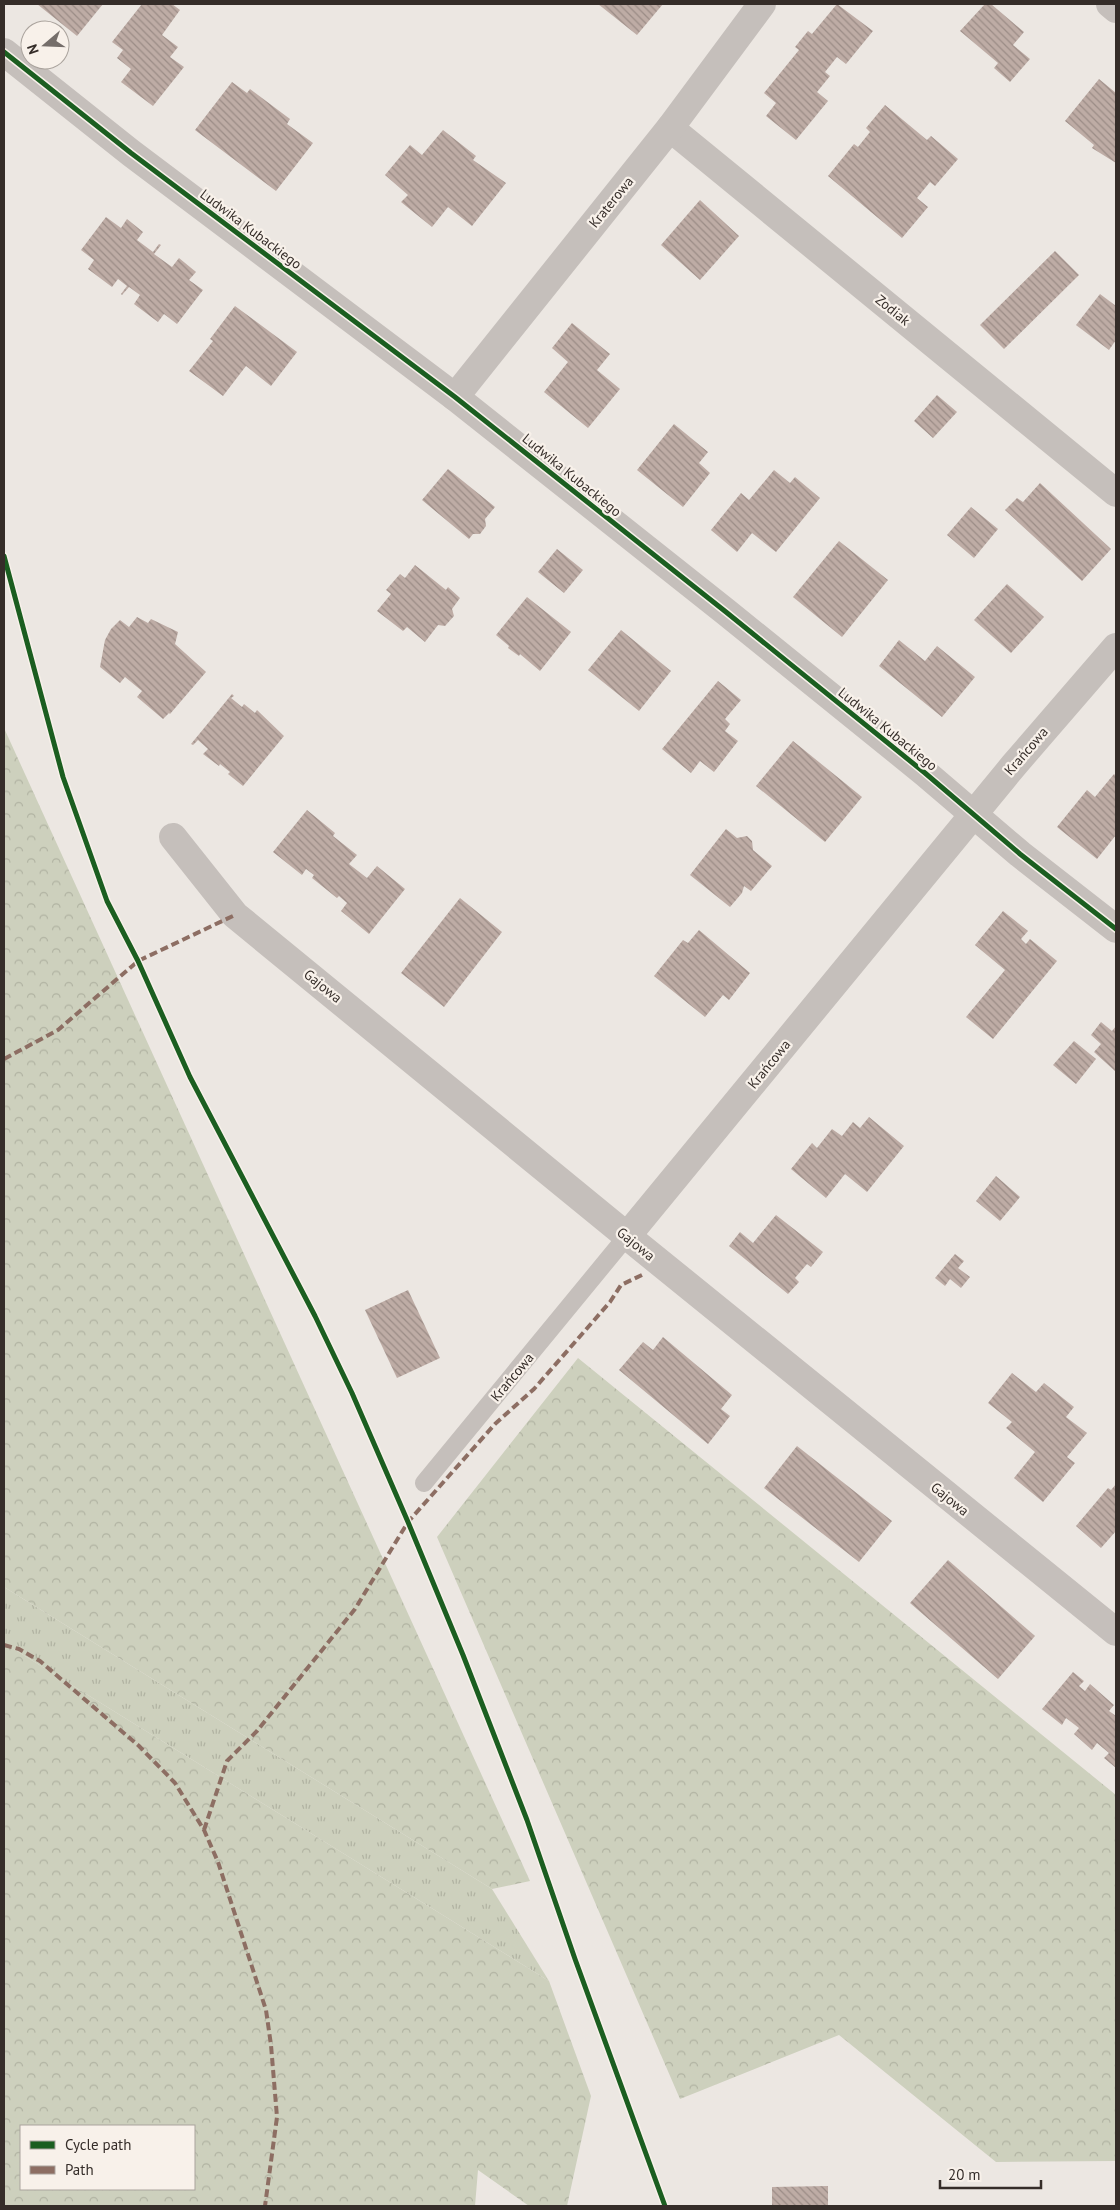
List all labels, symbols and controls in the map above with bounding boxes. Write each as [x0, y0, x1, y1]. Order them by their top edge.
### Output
north arrow [20, 20, 70, 70]
text: N [23, 42, 43, 57]
street label: Kraterowa [585, 173, 637, 231]
street label: Ludwika Kubackiego [197, 185, 305, 273]
street label: Zodiak [872, 291, 914, 330]
street label: Ludwika Kubackiego [519, 429, 625, 521]
street label: Ludwika Kubackiego [835, 683, 941, 775]
street label: Krańcowa [1000, 723, 1052, 779]
street label: Gajowa [300, 965, 346, 1007]
street label: Krańcowa [744, 1036, 794, 1092]
street label: Gajowa [613, 1223, 659, 1265]
street label: Krańcowa [486, 1349, 538, 1405]
street label: Gajowa [927, 1478, 973, 1520]
legend [20, 2125, 195, 2190]
text: Cycle path [65, 2135, 131, 2154]
scale bar [940, 2158, 1041, 2190]
text: Path [65, 2160, 94, 2179]
text: 20 m [948, 2165, 981, 2184]

